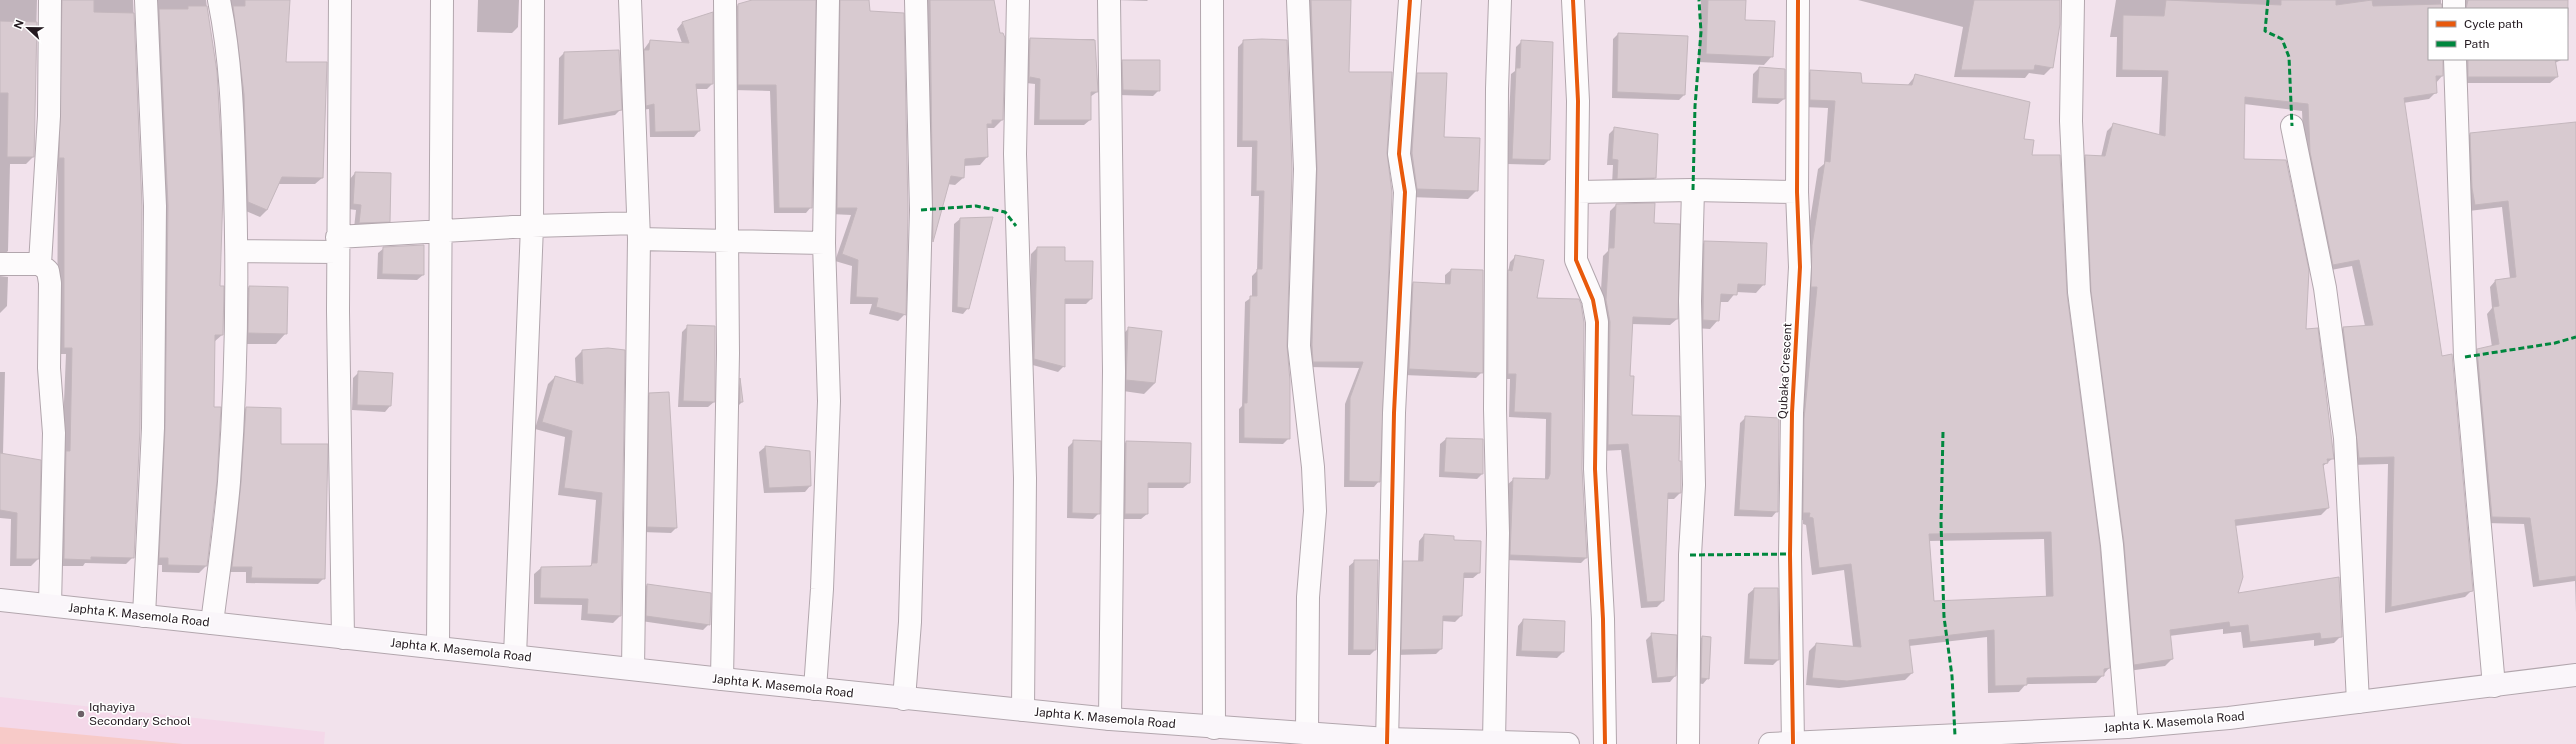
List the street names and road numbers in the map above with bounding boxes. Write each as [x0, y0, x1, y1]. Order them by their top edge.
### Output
street label: Qubaka Crescent [1775, 322, 1795, 419]
street label: Japhta K. Masemola Road [68, 601, 210, 629]
street label: Japhta K. Masemola Road [390, 636, 532, 664]
street label: Japhta K. Masemola Road [712, 672, 854, 700]
street label: Japhta K. Masemola Road [1034, 705, 1176, 731]
street label: Japhta K. Masemola Road [2103, 709, 2245, 735]

